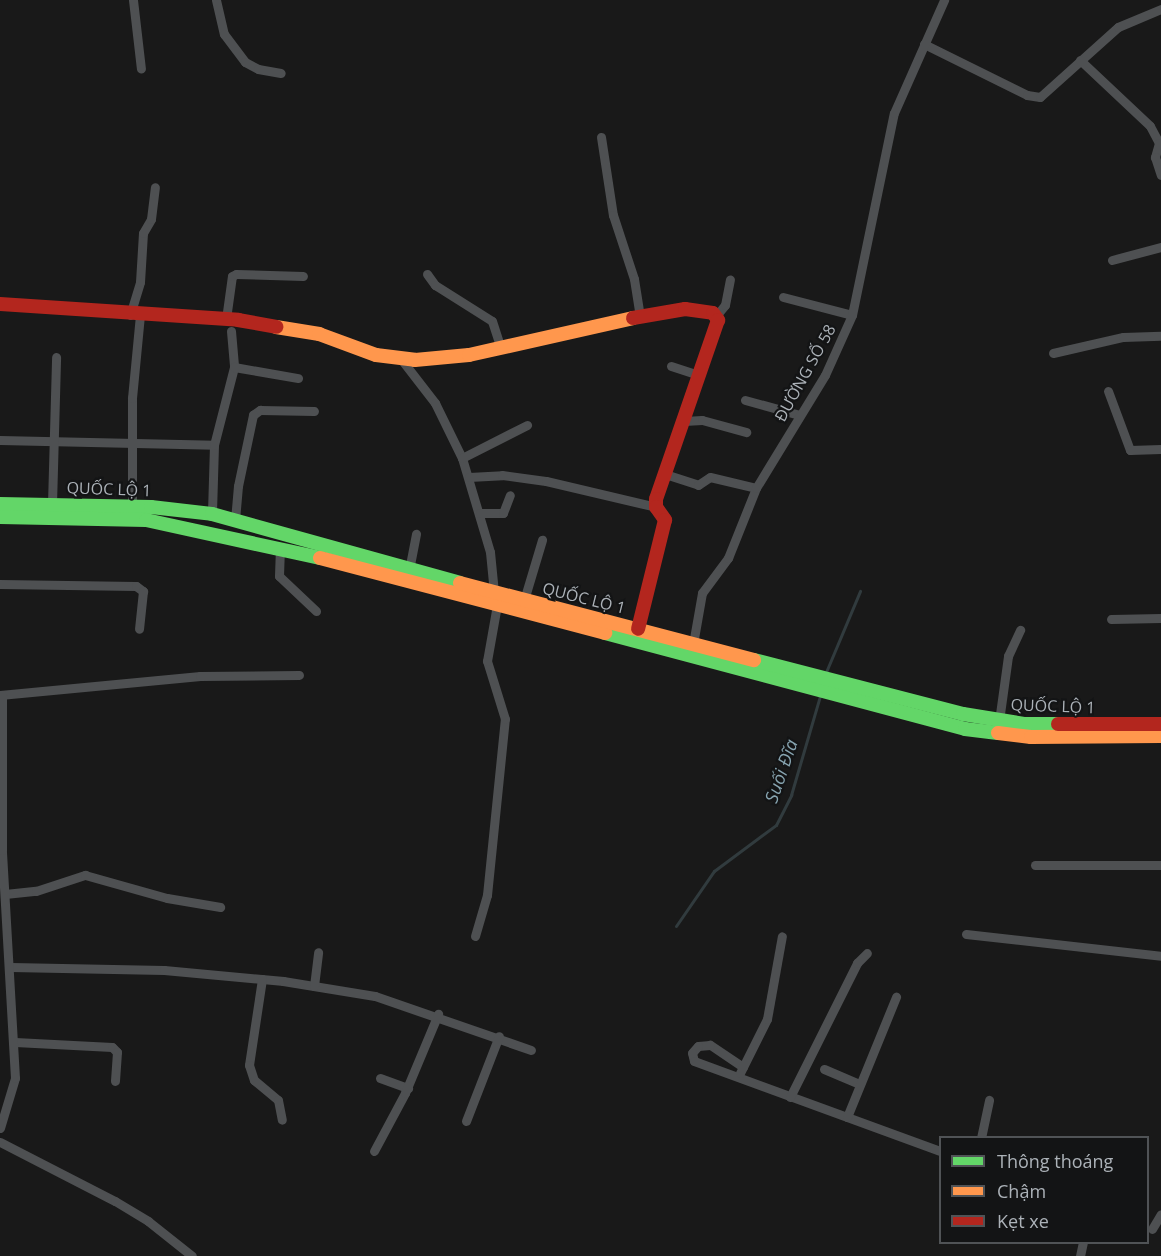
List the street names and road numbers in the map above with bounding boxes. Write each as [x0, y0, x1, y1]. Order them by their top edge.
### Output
street label: ĐƯỜNG SỐ 58 [770, 321, 840, 425]
street label: QUỐC LỘ 1 [66, 478, 152, 500]
street label: QUỐC LỘ 1 [540, 578, 628, 618]
street label: QUỐC LỘ 1 [1010, 695, 1096, 717]

